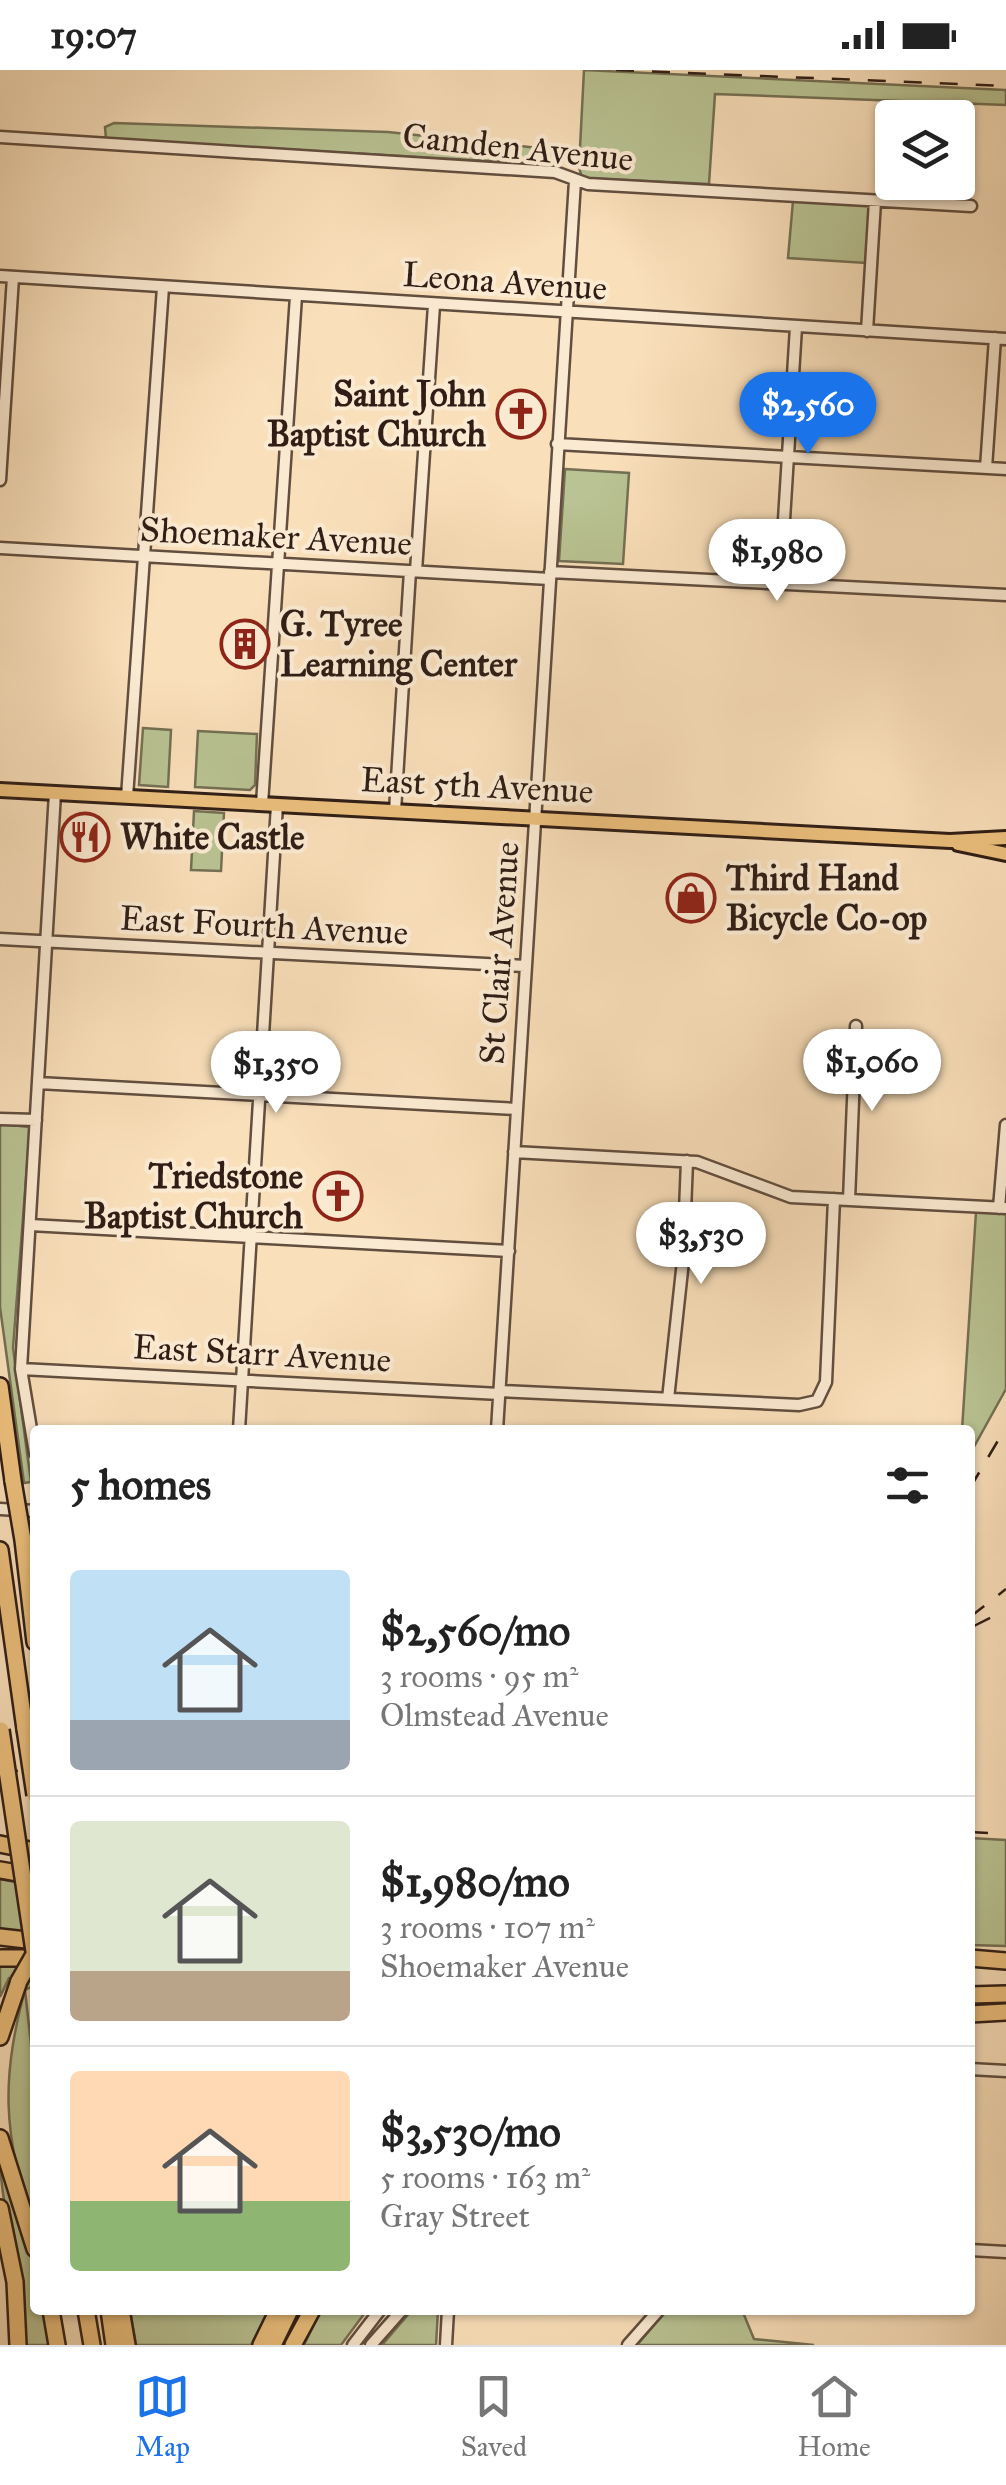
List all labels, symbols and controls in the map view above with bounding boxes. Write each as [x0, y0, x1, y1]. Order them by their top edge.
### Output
text: 19:07 [50, 12, 137, 58]
map controls [875, 100, 975, 200]
button: layers [875, 100, 975, 200]
street label: Camden Avenue [401, 114, 635, 181]
street label: Leona Avenue [401, 253, 609, 310]
pin: $2,560 [727, 372, 889, 457]
place label: Saint John Baptist Church [267, 373, 487, 456]
text: $2,560 [761, 385, 855, 424]
church icon: Saint John Baptist Church [495, 388, 547, 440]
street label: Shoemaker Avenue [139, 508, 413, 565]
pin: $1,980 [696, 519, 858, 604]
text: $1,980 [731, 532, 823, 571]
place label: G. Tyree Learning Center [280, 603, 518, 686]
building icon: G. Tyree Learning Center [219, 618, 271, 670]
street label: East 5th Avenue [359, 758, 595, 813]
restaurant icon: White Castle [59, 811, 111, 863]
place label: White Castle [120, 816, 305, 859]
street label: St Clair Avenue [470, 840, 529, 1066]
place label: Third Hand Bicycle Co-op [726, 857, 927, 940]
shop icon: Third Hand Bicycle Co-op [665, 872, 717, 924]
street label: East Fourth Avenue [119, 896, 409, 955]
pin: $1,060 [791, 1029, 953, 1114]
pin: $1,350 [195, 1031, 357, 1116]
text: $1,060 [825, 1042, 919, 1081]
text: $1,350 [233, 1044, 319, 1083]
place label: Triedstone Baptist Church [84, 1155, 304, 1238]
church icon: Triedstone Baptist Church [312, 1170, 364, 1222]
pin: $3,530 [620, 1202, 782, 1287]
text: $3,530 [658, 1215, 744, 1254]
street label: East Starr Avenue [132, 1325, 392, 1382]
icon: filters [880, 1458, 935, 1513]
text: 5 homes [70, 1459, 211, 1511]
text: $2,560/mo [380, 1605, 570, 1657]
icon: home [150, 1610, 270, 1730]
text: 3 rooms · 95 m² [380, 1657, 579, 1696]
text: Olmstead Avenue [380, 1696, 609, 1735]
text: $1,980/mo [380, 1856, 570, 1908]
icon: home [150, 1861, 270, 1981]
text: 3 rooms · 107 m² [380, 1908, 595, 1947]
text: Shoemaker Avenue [380, 1947, 629, 1986]
text: $3,530/mo [380, 2106, 561, 2158]
icon: home [150, 2111, 270, 2231]
text: 5 rooms · 163 m² [380, 2158, 590, 2197]
text: Gray Street [380, 2197, 530, 2236]
tab: Map [135, 2369, 190, 2464]
tab: Saved [461, 2369, 527, 2464]
tab: Home [798, 2369, 871, 2464]

